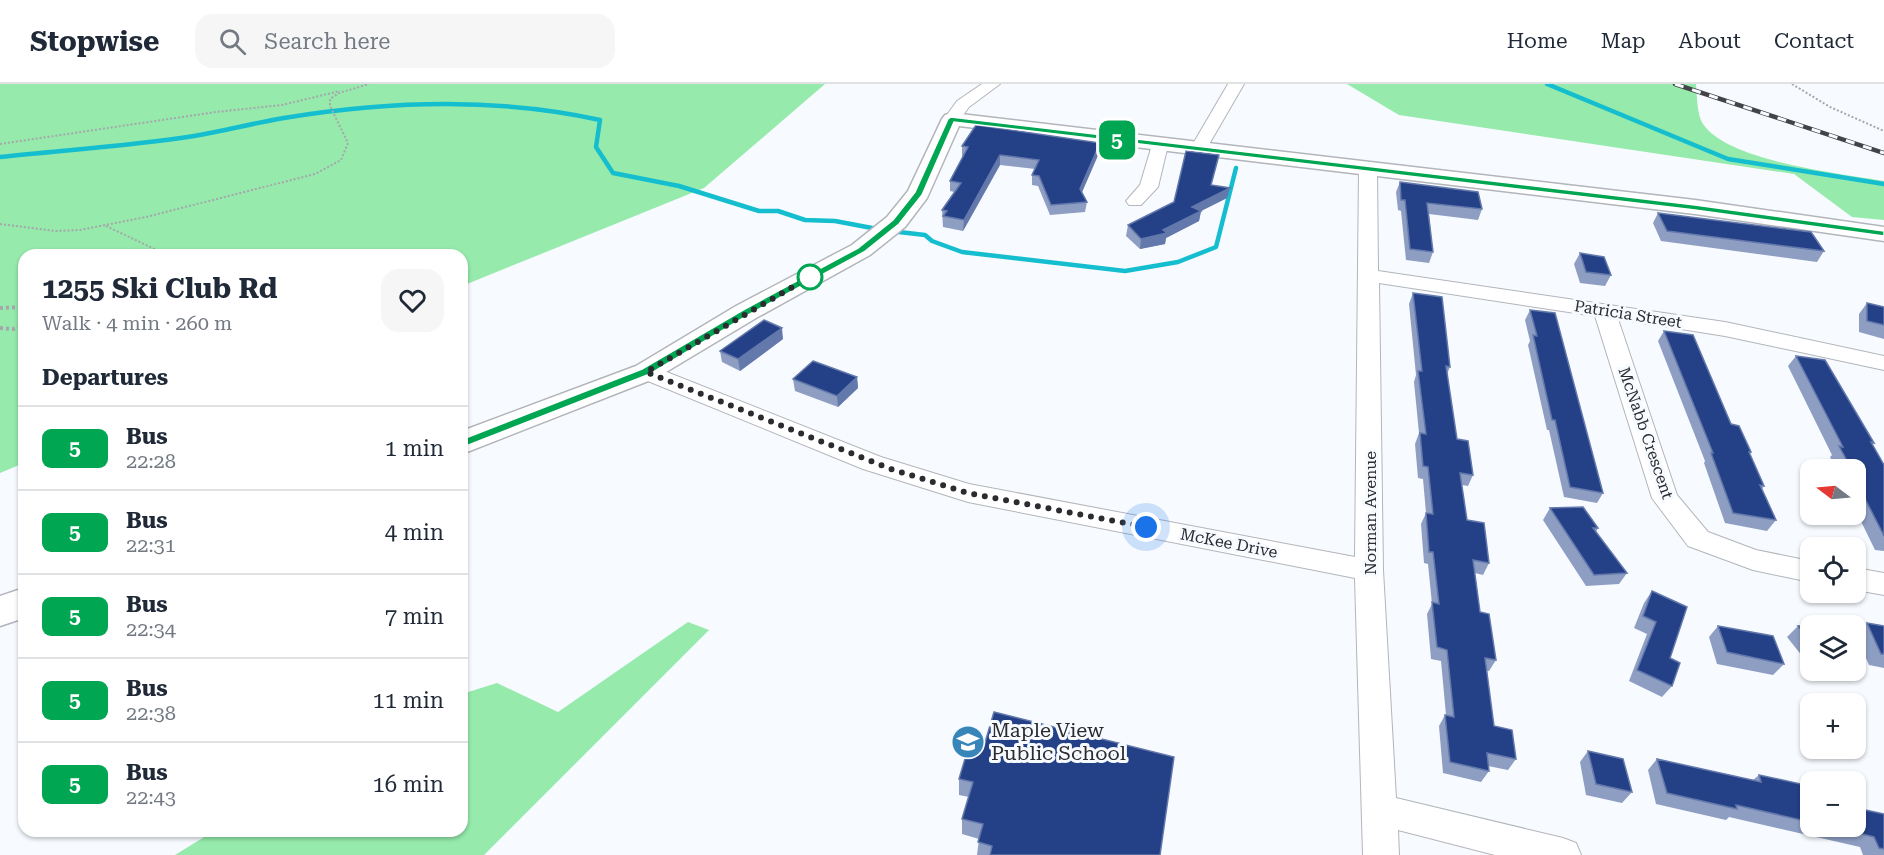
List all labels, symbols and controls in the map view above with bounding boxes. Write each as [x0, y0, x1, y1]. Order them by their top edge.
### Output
search box [195, 14, 615, 68]
text: Stopwise [30, 25, 159, 58]
icon: search [216, 25, 249, 58]
text: Search here [264, 29, 390, 54]
text: Home [1507, 29, 1568, 53]
text: Map [1601, 29, 1646, 53]
text: About [1679, 29, 1741, 53]
text: Contact [1774, 29, 1854, 53]
line badge: 5 [1098, 120, 1136, 160]
text: 5 [1111, 128, 1123, 152]
unlabelled marker [797, 264, 823, 290]
button: heart [381, 269, 444, 332]
text: 1255 Ski Club Rd [42, 272, 277, 305]
street label: Patricia Street [1573, 296, 1683, 332]
text: Walk · 4 min · 260 m [42, 311, 232, 335]
text: Departures [42, 365, 168, 390]
street label: McNabb Crescent [1615, 365, 1677, 501]
text: Bus [126, 424, 168, 449]
text: 5 [69, 436, 81, 460]
text: 1 min [385, 436, 444, 461]
text: 22:28 [126, 449, 176, 473]
street label: Norman Avenue [1361, 451, 1380, 575]
north arrow [1800, 459, 1866, 525]
map controls [1800, 459, 1866, 837]
text: Bus [126, 508, 168, 533]
your location [1131, 512, 1161, 542]
text: 5 [69, 520, 81, 544]
text: 4 min [385, 520, 444, 545]
street label: McKee Drive [1179, 524, 1280, 562]
text: 22:31 [126, 533, 176, 557]
button: locate [1800, 537, 1866, 603]
text: Bus [126, 592, 168, 617]
text: 5 [69, 604, 81, 628]
text: 7 min [385, 604, 444, 629]
button: layers [1800, 615, 1866, 681]
text: 22:34 [126, 617, 176, 641]
text: Bus [126, 676, 168, 701]
text: 5 [69, 688, 81, 712]
text: 11 min [373, 688, 444, 713]
button: + [1800, 693, 1866, 759]
text: 22:38 [126, 701, 176, 725]
place label: Maple View Public School [991, 718, 1126, 765]
school or university icon: Maple View Public School [950, 724, 986, 760]
text: Bus [126, 760, 168, 785]
button: − [1800, 771, 1866, 837]
text: 5 [69, 772, 81, 796]
text: 16 min [373, 772, 444, 797]
text: 22:43 [126, 785, 176, 809]

